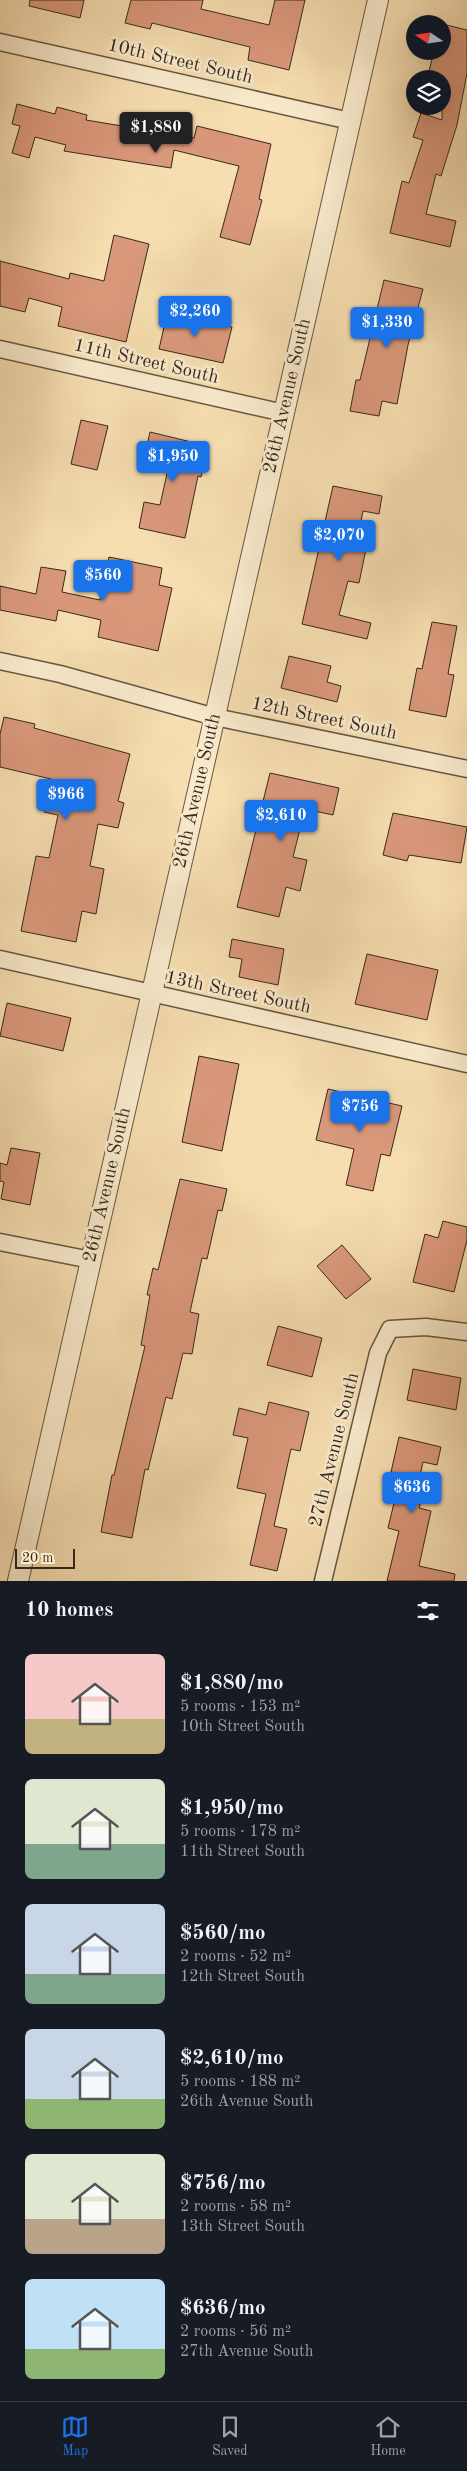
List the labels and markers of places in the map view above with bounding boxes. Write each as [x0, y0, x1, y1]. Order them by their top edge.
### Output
pin: $1,880 [115, 112, 197, 154]
pin: $2,260 [154, 296, 236, 338]
pin: $1,330 [346, 306, 428, 349]
pin: $1,950 [132, 440, 214, 483]
pin: $2,070 [298, 520, 380, 562]
pin: $560 [73, 560, 133, 602]
pin: $966 [36, 778, 96, 821]
pin: $2,610 [240, 800, 322, 842]
pin: $756 [330, 1090, 390, 1133]
pin: $636 [382, 1472, 442, 1514]

